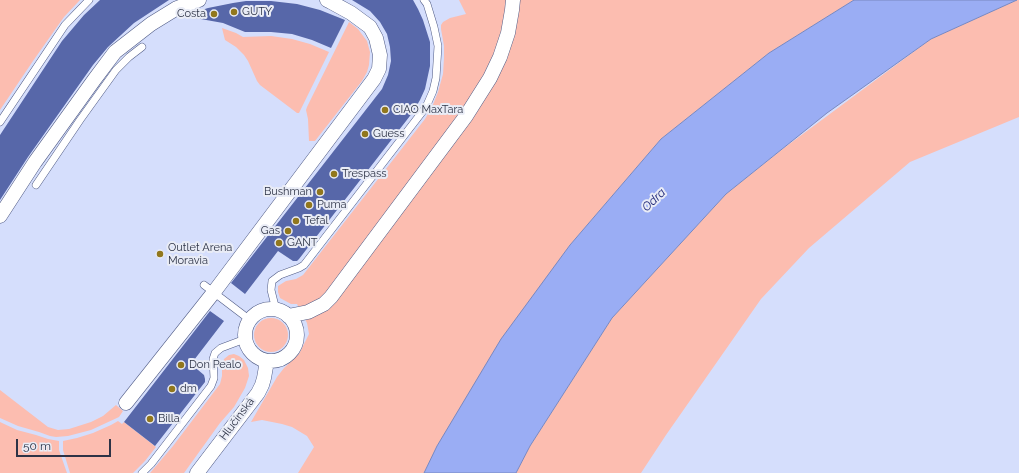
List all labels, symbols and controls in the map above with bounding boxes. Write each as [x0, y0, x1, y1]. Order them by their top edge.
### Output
place label: GUTY [242, 5, 272, 19]
place label: Costa [177, 7, 206, 21]
marker: GUTY [229, 7, 239, 17]
marker: Costa [209, 9, 219, 19]
place label: CIAO MaxTara [393, 103, 463, 117]
marker: CIAO MaxTara [380, 105, 390, 115]
place label: Guess [373, 127, 404, 141]
marker: Guess [360, 129, 370, 139]
place label: Trespass [342, 167, 387, 181]
marker: Trespass [329, 169, 339, 179]
place label: Bushman [264, 185, 312, 199]
water label: Odra [639, 185, 669, 215]
marker: Bushman [315, 187, 325, 197]
place label: Puma [317, 198, 346, 212]
marker: Puma [304, 200, 314, 210]
place label: Tefal [304, 214, 328, 228]
marker: Tefal [291, 216, 301, 226]
place label: Gas [261, 224, 280, 238]
marker: Gas [283, 226, 293, 236]
place label: GANT [287, 236, 318, 250]
marker: GANT [274, 238, 284, 248]
place label: Outlet Arena Moravia [168, 241, 232, 267]
marker: Outlet Arena Moravia [155, 249, 165, 259]
place label: Don Pealo [189, 358, 241, 372]
marker: Don Pealo [176, 360, 186, 370]
place label: dm [180, 382, 197, 396]
marker: dm [167, 384, 177, 394]
street label: Hlučínská [217, 395, 257, 443]
place label: Billa [158, 412, 180, 426]
marker: Billa [145, 414, 155, 424]
scale bar [18, 431, 113, 457]
text: 50 m [23, 439, 51, 453]

